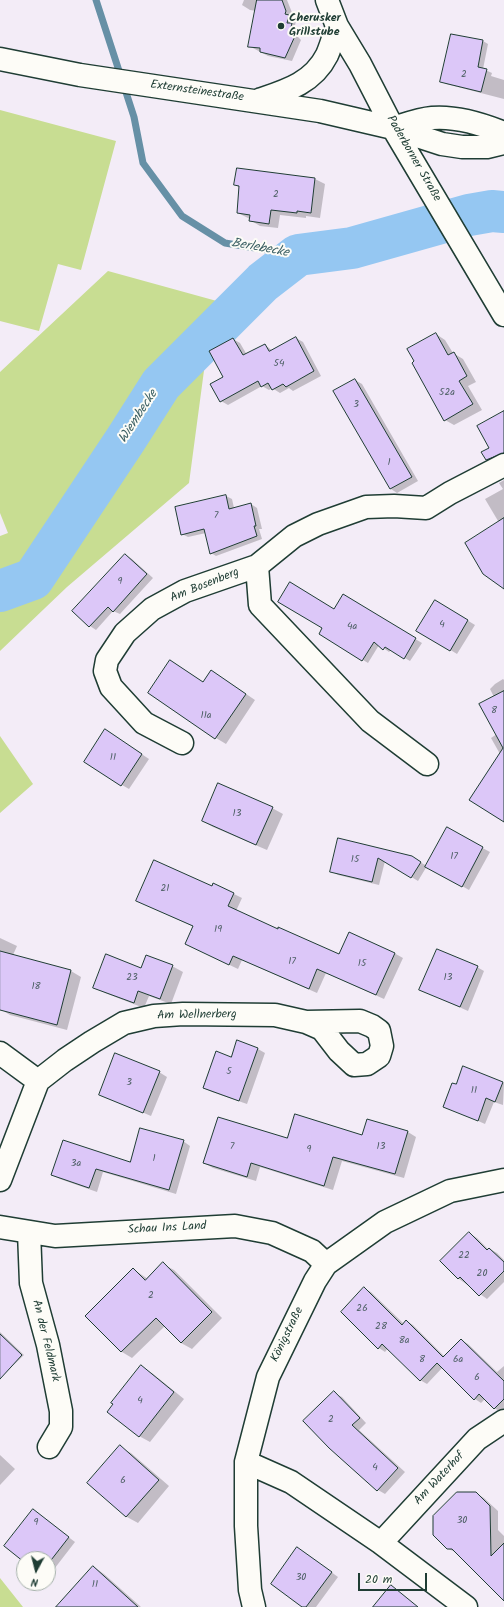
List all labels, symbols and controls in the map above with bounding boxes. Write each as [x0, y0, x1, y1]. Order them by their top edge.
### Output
place label: Cherusker Grillstube [289, 12, 341, 40]
marker: Cherusker Grillstube [276, 21, 286, 31]
house number: 2 [461, 69, 467, 81]
street label: Externsteinestraße [149, 78, 245, 106]
street label: Paderborner Straße [383, 113, 443, 205]
house number: 2 [273, 189, 279, 201]
water label: Berlebecke [230, 236, 290, 262]
house number: 54 [274, 358, 284, 370]
house number: 52a [439, 387, 455, 399]
water label: Wiembecke [116, 388, 162, 446]
house number: 3 [353, 399, 359, 411]
house number: 1 [387, 457, 391, 469]
house number: 7 [214, 510, 218, 522]
street label: Am Bosenberg [168, 566, 242, 606]
house number: 9 [118, 576, 122, 588]
house number: 4 [439, 619, 445, 631]
house number: 4a [347, 621, 357, 633]
house number: 8 [491, 705, 497, 717]
house number: 11a [201, 710, 211, 722]
house number: 11 [110, 752, 116, 764]
house number: 13 [233, 808, 241, 820]
house number: 17 [450, 851, 458, 863]
house number: 15 [351, 854, 359, 866]
house number: 21 [161, 883, 169, 895]
house number: 19 [214, 924, 222, 936]
house number: 17 [288, 956, 296, 968]
house number: 15 [358, 958, 366, 970]
house number: 23 [126, 972, 138, 984]
house number: 13 [444, 972, 452, 984]
house number: 18 [31, 981, 41, 993]
street label: Am Wellnerberg [157, 1008, 237, 1024]
house number: 5 [226, 1066, 232, 1078]
house number: 3 [126, 1077, 132, 1089]
house number: 11 [471, 1085, 477, 1097]
house number: 7 [230, 1141, 234, 1153]
house number: 13 [377, 1141, 385, 1153]
house number: 9 [307, 1144, 311, 1156]
house number: 1 [152, 1153, 156, 1165]
house number: 3a [71, 1158, 81, 1170]
street label: Schau Ins Land [127, 1220, 207, 1238]
house number: 22 [458, 1250, 470, 1262]
house number: 20 [477, 1268, 487, 1280]
house number: 2 [148, 1290, 154, 1302]
street label: An der Feldmark [28, 1298, 62, 1384]
house number: 26 [356, 1303, 368, 1315]
street label: Königstraße [269, 1305, 307, 1365]
house number: 28 [375, 1321, 387, 1333]
house number: 8a [399, 1335, 409, 1347]
house number: 8 [419, 1354, 425, 1366]
house number: 6a [453, 1354, 463, 1366]
house number: 6 [474, 1372, 480, 1384]
house number: 4 [137, 1395, 143, 1407]
house number: 2 [328, 1414, 334, 1426]
street label: Am Waterhof [412, 1450, 468, 1508]
house number: 4 [372, 1462, 378, 1474]
house number: 6 [120, 1475, 126, 1487]
house number: 30 [457, 1515, 467, 1527]
house number: 9 [34, 1517, 38, 1529]
north arrow [16, 1551, 56, 1591]
scale bar [360, 1565, 429, 1591]
text: 20 m [365, 1570, 392, 1589]
house number: 30 [296, 1572, 306, 1584]
text: N [30, 1573, 39, 1591]
house number: 11 [92, 1579, 98, 1591]

